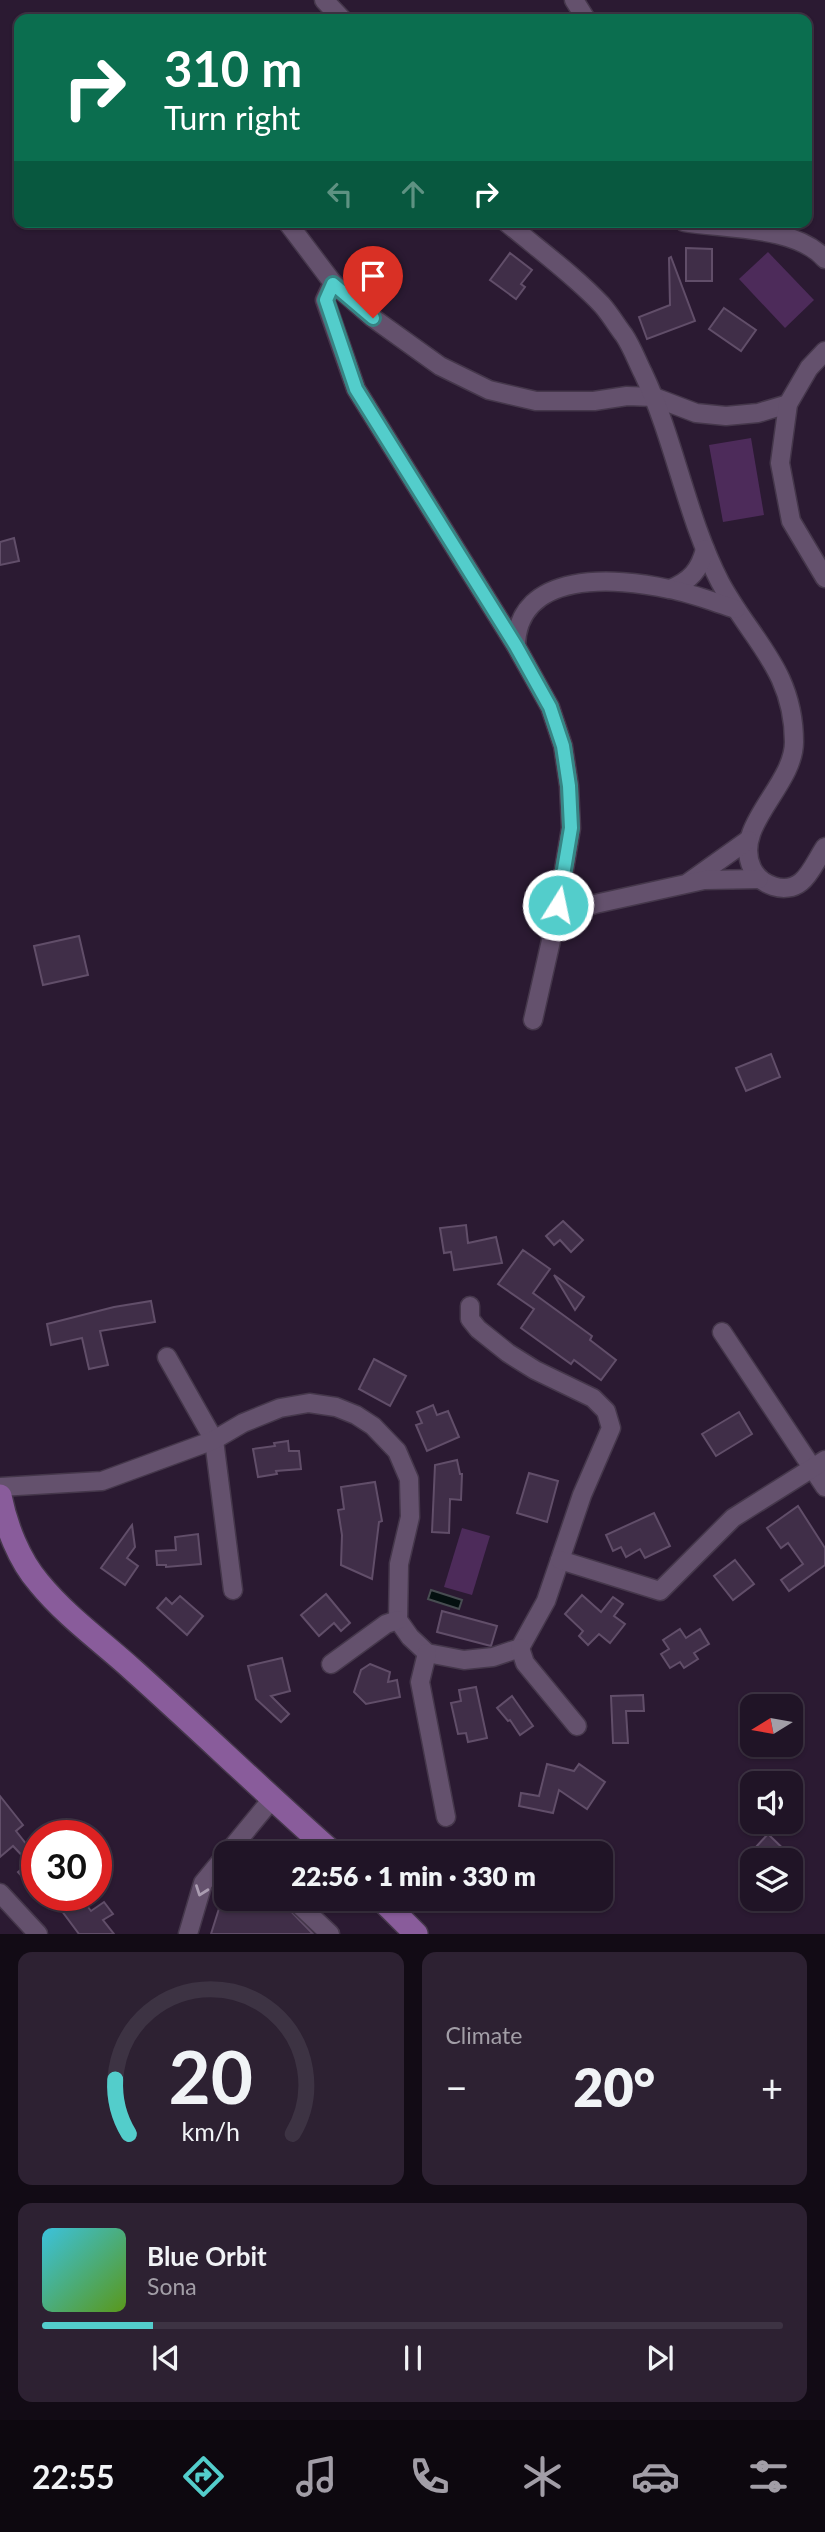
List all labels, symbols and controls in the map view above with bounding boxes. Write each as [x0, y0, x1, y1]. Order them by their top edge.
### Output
text: 310 m [164, 39, 302, 97]
icon: right [49, 42, 140, 133]
text: Turn right [164, 98, 300, 137]
icon: left [321, 175, 359, 213]
icon: ahead [394, 175, 432, 213]
icon: right [467, 175, 505, 213]
pin [343, 246, 403, 318]
icon: arrive [354, 257, 392, 295]
position arrow [521, 868, 595, 942]
north arrow [740, 1694, 803, 1757]
map controls [740, 1694, 803, 1911]
button: sound [740, 1771, 803, 1834]
speed limit sign: 30 [21, 1820, 112, 1911]
button: layers [740, 1848, 803, 1911]
text: 22:56 · 1 min · 330 m [291, 1860, 536, 1892]
one-way arrow [195, 1885, 209, 1897]
text: Climate [446, 2021, 522, 2049]
text: 20 [169, 2033, 253, 2121]
text: 20° [573, 2056, 655, 2118]
text: − [446, 2064, 468, 2110]
text: + [761, 2064, 783, 2110]
text: km/h [181, 2116, 240, 2146]
text: Blue Orbit [147, 2240, 267, 2272]
text: Sona [147, 2272, 197, 2300]
icon: previous [147, 2339, 185, 2377]
icon: pause [394, 2339, 432, 2377]
icon: next [641, 2339, 679, 2377]
icon: directions [179, 2452, 228, 2501]
icon: music [292, 2452, 341, 2501]
icon: phone [405, 2452, 454, 2501]
icon: climate [518, 2452, 567, 2501]
icon: car [631, 2452, 680, 2501]
icon: filters [744, 2452, 793, 2501]
text: 22:55 [32, 2457, 115, 2496]

